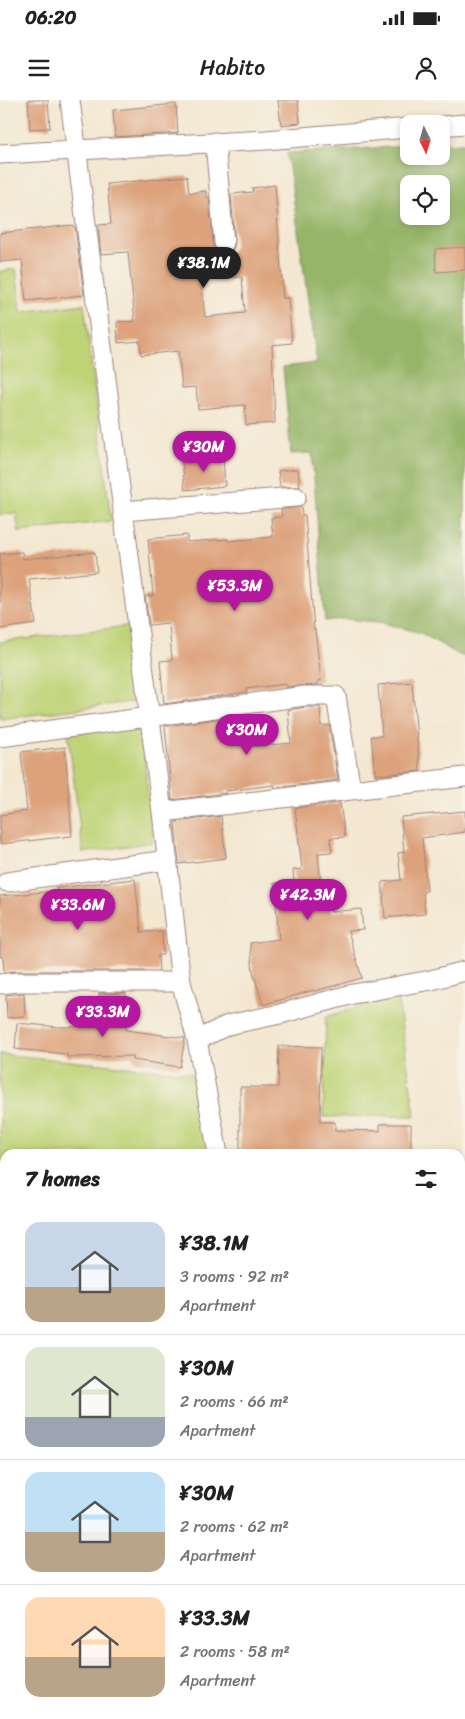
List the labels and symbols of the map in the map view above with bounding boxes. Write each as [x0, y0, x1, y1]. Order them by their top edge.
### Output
north arrow [400, 115, 450, 165]
pin: ¥38.1M [163, 246, 245, 289]
pin: ¥30M [174, 430, 234, 473]
pin: ¥53.3M [194, 570, 276, 612]
pin: ¥30M [217, 714, 277, 756]
pin: ¥42.3M [267, 878, 349, 921]
pin: ¥33.6M [37, 888, 119, 931]
pin: ¥33.3M [62, 996, 144, 1038]

